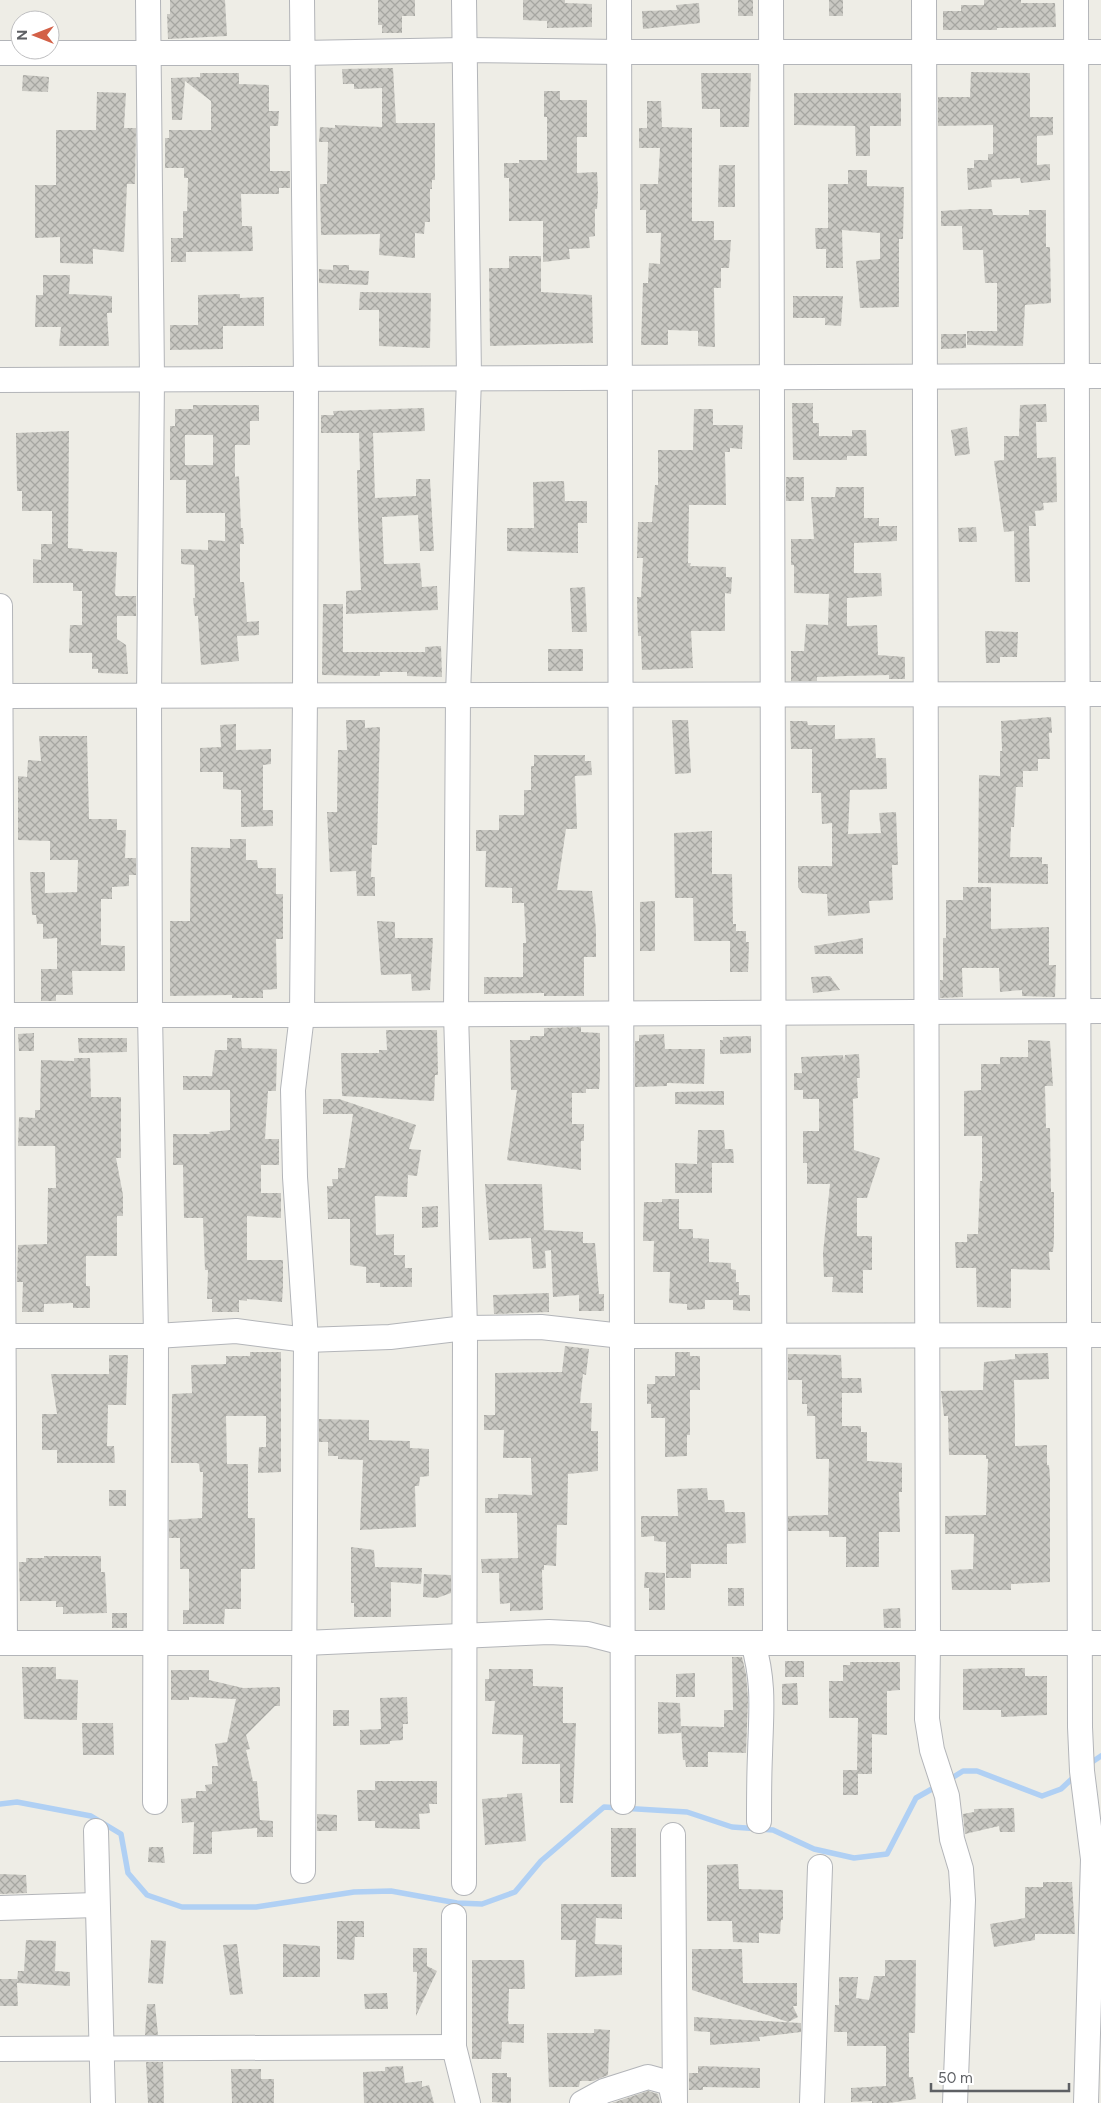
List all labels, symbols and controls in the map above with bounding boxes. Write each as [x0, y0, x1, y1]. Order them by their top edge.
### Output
north arrow [10, 10, 60, 60]
text: N [14, 30, 31, 40]
scale bar [931, 2060, 1068, 2092]
text: 50 m [938, 2069, 973, 2087]

